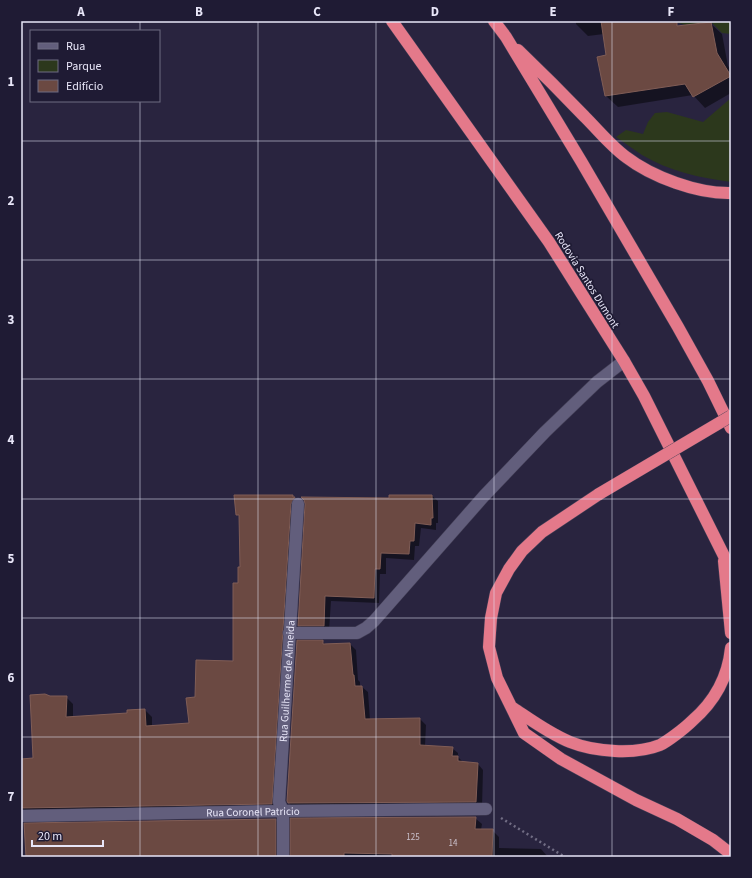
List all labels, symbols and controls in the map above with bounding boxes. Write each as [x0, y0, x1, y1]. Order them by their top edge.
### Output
text: A [76, 3, 85, 21]
text: B [195, 3, 203, 21]
text: C [313, 3, 321, 21]
text: D [431, 3, 439, 21]
text: E [549, 3, 557, 21]
text: F [668, 3, 675, 21]
legend [30, 30, 160, 102]
text: Rua [66, 38, 85, 55]
text: Parque [66, 58, 102, 75]
text: 1 [8, 73, 15, 91]
text: Edifício [66, 78, 103, 95]
text: 2 [8, 192, 15, 210]
street label: Rodovia Santos Dumont [551, 229, 623, 331]
text: 3 [8, 311, 15, 329]
text: 4 [8, 431, 15, 449]
text: 5 [8, 550, 15, 568]
street label: Rua Guilherme de Almeida [275, 620, 298, 742]
text: 6 [8, 669, 15, 687]
text: 7 [8, 788, 15, 806]
street label: Rua Coronel Patricio [206, 803, 300, 820]
scale bar [32, 822, 103, 848]
text: 20 m [38, 828, 62, 845]
house number: 125 [406, 831, 420, 844]
house number: 14 [449, 837, 458, 850]

